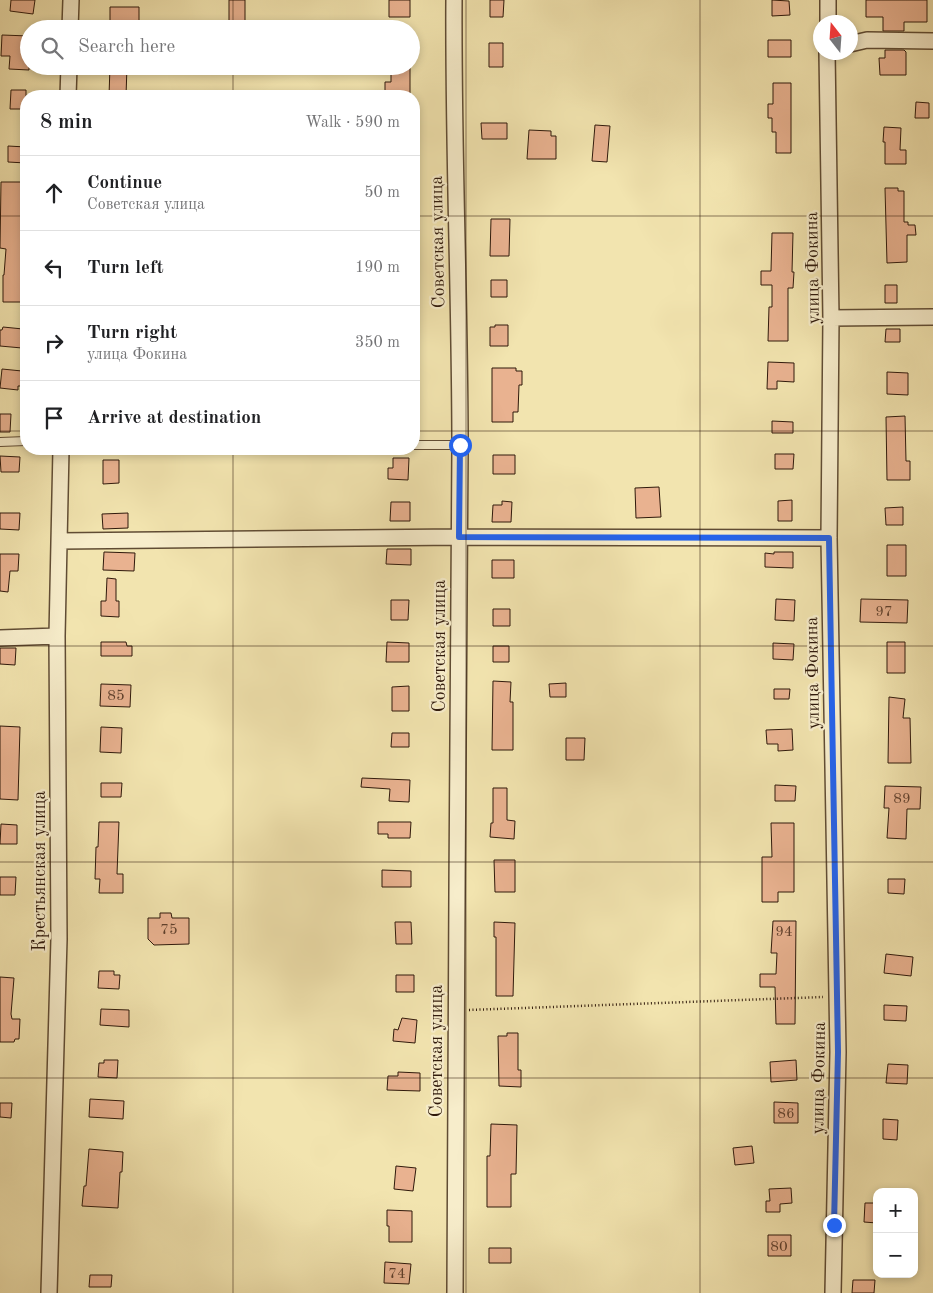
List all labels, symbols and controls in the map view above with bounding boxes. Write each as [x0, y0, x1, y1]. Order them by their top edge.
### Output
north arrow [813, 15, 858, 60]
search box [20, 20, 420, 75]
icon: search [38, 34, 66, 62]
text: Search here [78, 38, 175, 57]
text: 8 min [40, 112, 93, 133]
text: Walk · 590 m [305, 115, 400, 131]
text: Continue [87, 174, 162, 193]
street label: Советская улица [428, 175, 448, 308]
icon: ahead [40, 179, 68, 207]
text: 50 m [364, 185, 400, 201]
text: Советская улица [87, 197, 205, 213]
street label: улица Фокина [803, 211, 823, 324]
icon: left [40, 254, 68, 282]
text: Turn left [87, 259, 164, 278]
text: 190 m [355, 260, 400, 276]
text: Turn right [87, 324, 177, 343]
icon: right [40, 329, 68, 357]
text: 350 m [355, 335, 400, 351]
text: улица Фокина [87, 347, 187, 363]
icon: arrive [40, 404, 68, 432]
text: Arrive at destination [87, 409, 261, 428]
route start [449, 434, 472, 457]
street label: Советская улица [431, 580, 449, 712]
house number: 97 [875, 605, 893, 620]
street label: улица Фокина [803, 616, 823, 729]
house number: 85 [107, 689, 125, 704]
street label: Крестьянская улица [31, 790, 49, 951]
house number: 89 [893, 792, 911, 807]
house number: 75 [160, 923, 178, 938]
house number: 94 [775, 925, 793, 940]
street label: Советская улица [428, 985, 446, 1117]
street label: улица Фокина [809, 1021, 829, 1134]
house number: 86 [777, 1107, 795, 1122]
map controls [873, 1188, 918, 1278]
button: + [873, 1188, 918, 1233]
route end [823, 1214, 846, 1237]
button: − [873, 1233, 918, 1278]
house number: 80 [770, 1240, 788, 1255]
house number: 74 [388, 1267, 406, 1282]

